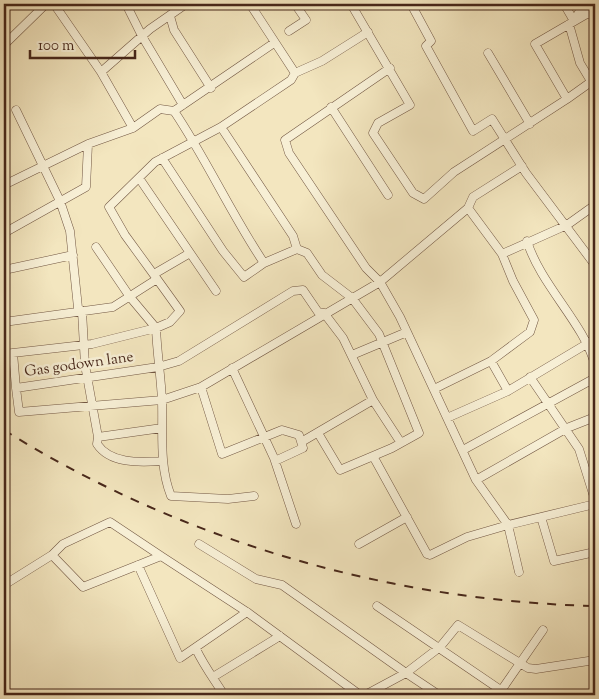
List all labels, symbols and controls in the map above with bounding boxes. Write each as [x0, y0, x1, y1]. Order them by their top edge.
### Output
scale bar [30, 28, 135, 60]
text: 100 m [38, 36, 75, 57]
street label: Gas godown lane [23, 347, 135, 383]

